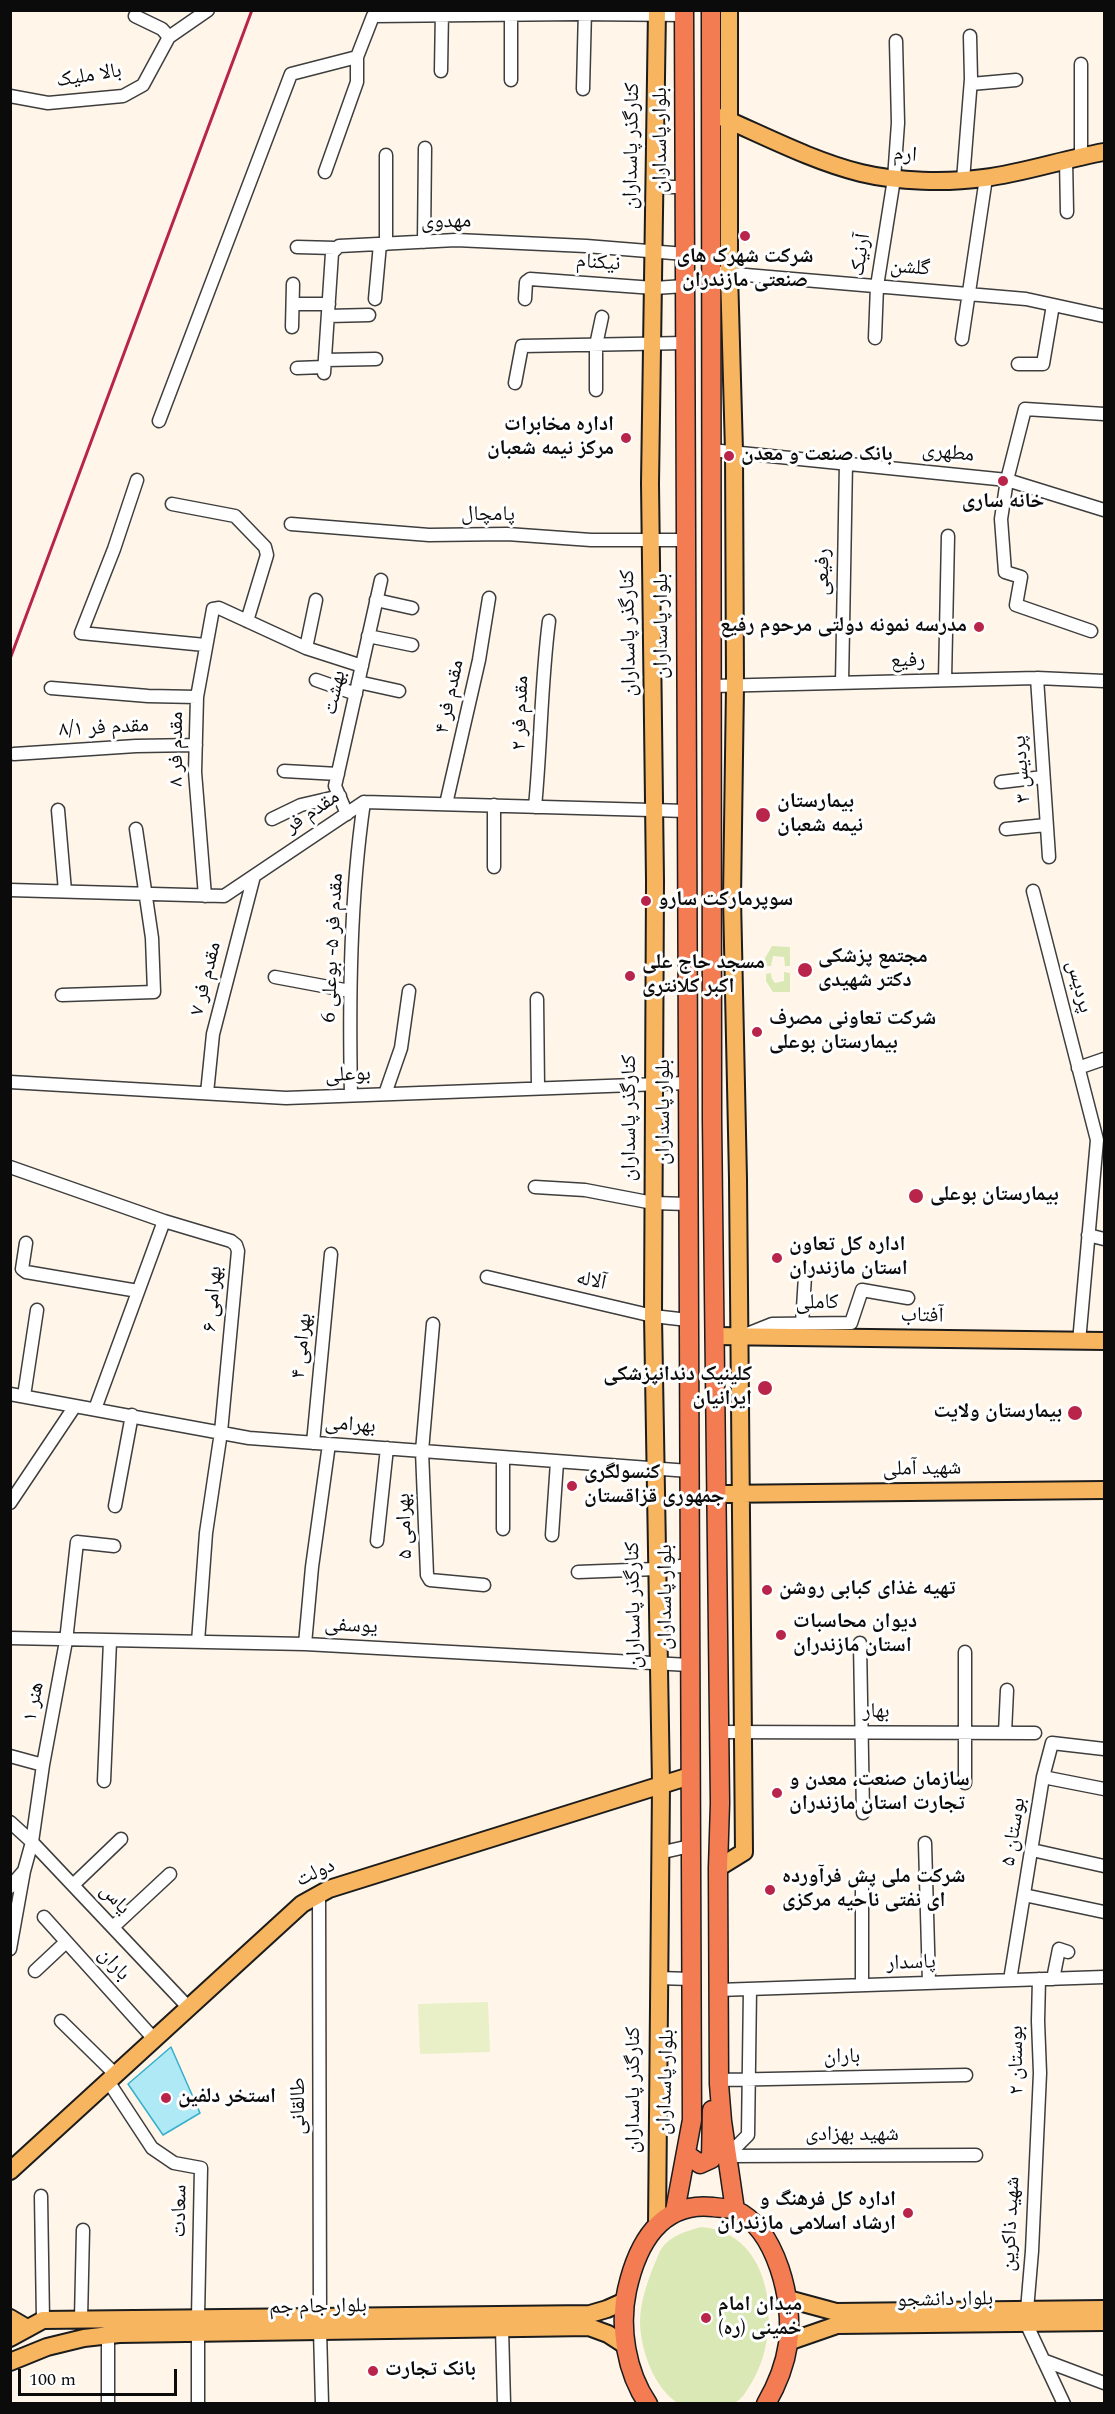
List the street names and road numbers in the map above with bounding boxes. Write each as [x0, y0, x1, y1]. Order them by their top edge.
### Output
street label: بالا ملیک [55, 59, 123, 95]
street label: کنارگذر پاسداران [619, 82, 647, 210]
street label: بلوار پاسداران [649, 87, 675, 193]
street label: ارم [892, 143, 918, 169]
street label: مهدوی [421, 210, 471, 236]
street label: آرنیک [846, 232, 878, 278]
street label: نیکنام [575, 250, 621, 278]
street label: گلشن [889, 255, 931, 283]
street label: مطهری [921, 439, 975, 469]
street label: پامچال [461, 503, 515, 529]
street label: رفیعی [811, 548, 837, 596]
street label: کنارگذر پاسداران [616, 569, 644, 697]
street label: بلوار پاسداران [650, 573, 676, 679]
street label: رفیع [891, 649, 925, 675]
street label: مقدم فر ۴ [431, 658, 471, 736]
street label: بهشت [319, 668, 353, 718]
street label: مقدم فر ۲ [508, 675, 536, 751]
street label: مقدم فر ۸ [165, 711, 191, 787]
street label: مقدم فر ۸/۱ [58, 714, 150, 744]
street label: پردیس ۳ [1008, 734, 1038, 804]
street label: مقدم فر [281, 786, 345, 840]
street label: مقدم فر ۵- بوعلی 6 [317, 873, 351, 1023]
street label: مقدم فر ۷ [186, 939, 228, 1019]
street label: پردیس [1059, 958, 1097, 1016]
street label: کنارگذر پاسداران [618, 1055, 644, 1181]
street label: بلوار پاسداران [652, 1059, 678, 1165]
street label: بوعلی [325, 1063, 371, 1089]
street label: بهرامی ۶ [199, 1265, 229, 1333]
street label: آلاله [574, 1267, 608, 1297]
street label: کاملی [795, 1291, 839, 1317]
street label: آفتاب [900, 1304, 944, 1330]
street label: بهرامی ۴ [287, 1312, 319, 1380]
street label: بهرامی [324, 1412, 376, 1440]
street label: شهید آملی [882, 1457, 962, 1483]
street label: بهرامی ۵ [392, 1493, 420, 1559]
street label: کنارگذر پاسداران [621, 1541, 649, 1669]
street label: بلوار پاسداران [654, 1544, 680, 1650]
street label: یوسفی [324, 1613, 378, 1641]
street label: هنر ۱ [19, 1680, 51, 1724]
street label: بهار [862, 1700, 890, 1726]
street label: بوستان ۵ [997, 1796, 1033, 1868]
street label: دولت [292, 1854, 340, 1894]
street label: یاس [93, 1879, 135, 1921]
street label: باران [91, 1943, 135, 1987]
street label: پاسدار [886, 1951, 936, 1977]
street label: بوستان ۲ [1005, 2025, 1031, 2095]
street label: کنارگذر پاسداران [622, 2027, 648, 2153]
street label: بلوار پاسداران [653, 2029, 681, 2135]
street label: باران [824, 2045, 860, 2071]
street label: طالقانی [287, 2077, 313, 2135]
street label: شهید بهزادی [805, 2123, 899, 2149]
street label: شهید ذاکرین [997, 2176, 1027, 2272]
street label: سعادت [168, 2184, 194, 2238]
street label: بلوار دانشجو [897, 2288, 993, 2314]
street label: بلوار جام جم [269, 2295, 367, 2321]

